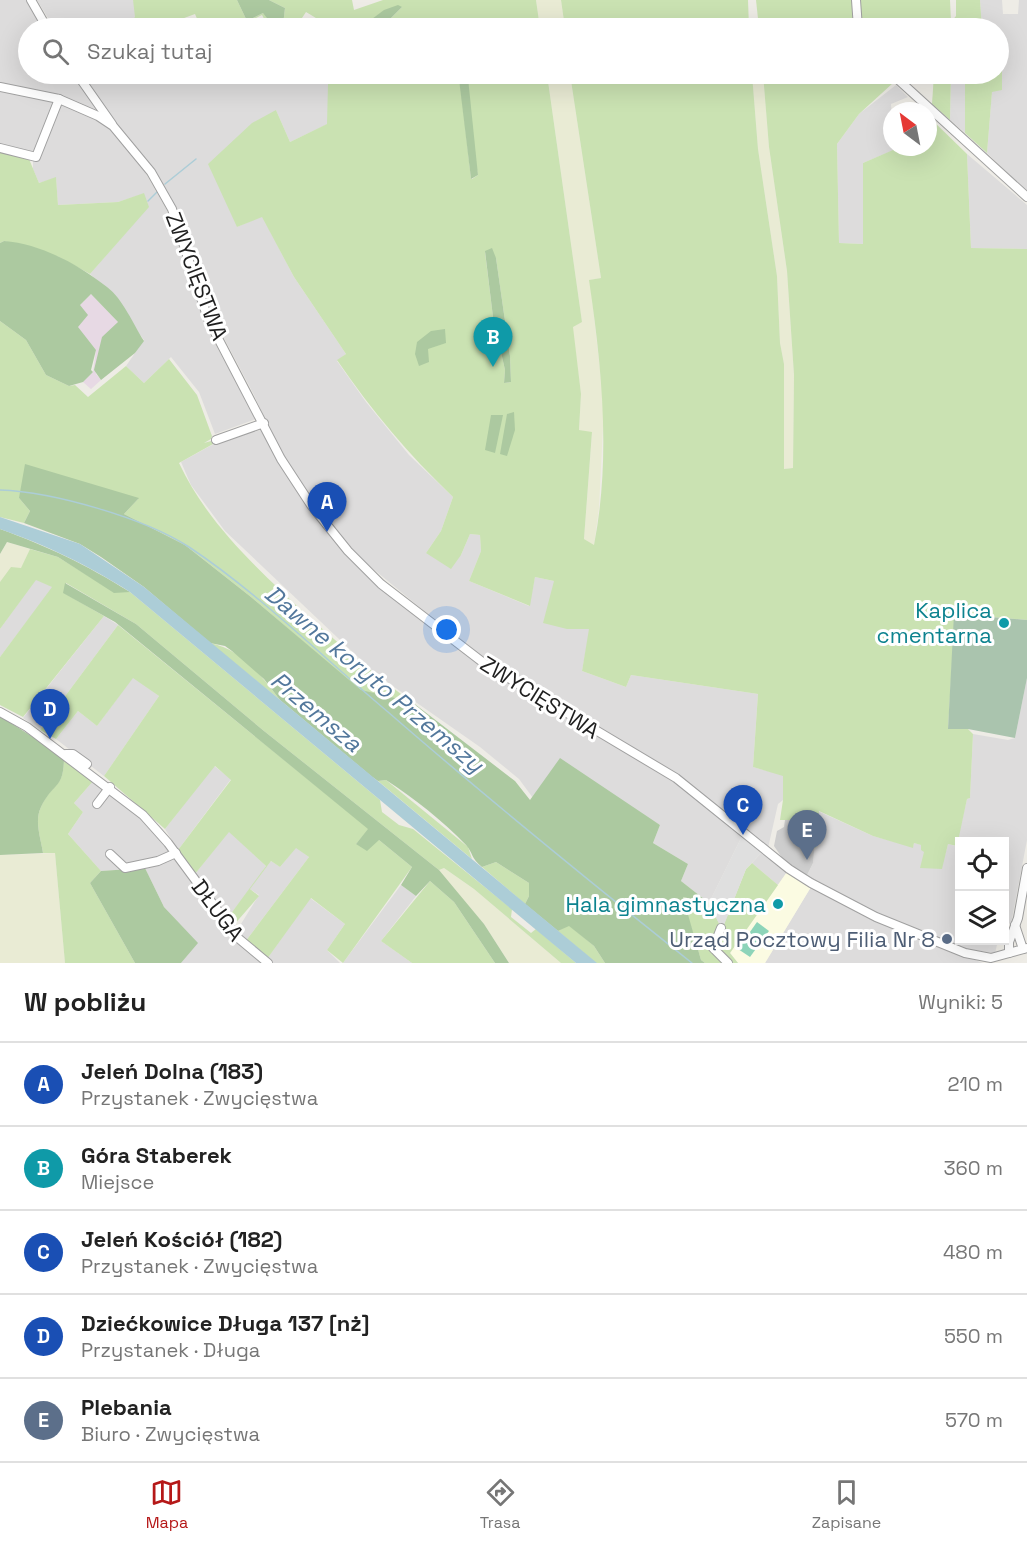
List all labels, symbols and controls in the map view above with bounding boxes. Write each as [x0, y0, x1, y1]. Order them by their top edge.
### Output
search box [18, 18, 1009, 84]
icon: search [39, 35, 72, 68]
text: Szukaj tutaj [87, 37, 212, 65]
north arrow [883, 102, 937, 156]
street label: ZWYCIĘSTWA [160, 208, 234, 344]
pin: B [474, 318, 512, 367]
pin: A [308, 482, 346, 532]
water label: Dawne koryto Przemszy [258, 578, 491, 780]
place label: Kaplica cmentarna [877, 596, 992, 649]
your location [432, 615, 461, 644]
marker: Kaplica cmentarna [997, 616, 1011, 630]
street label: ZWYCIĘSTWA [475, 649, 605, 745]
water label: Przemsza [265, 665, 368, 759]
pin: D [31, 690, 70, 739]
pin: C [724, 786, 762, 835]
pin: E [788, 810, 826, 860]
map controls [955, 837, 1009, 945]
button: locate [955, 837, 1009, 891]
street label: DŁUGA [186, 873, 250, 947]
place label: Hala gimnastyczna [565, 890, 766, 918]
button: layers [955, 891, 1009, 945]
marker: Hala gimnastyczna [771, 897, 785, 911]
place label: Urząd Pocztowy Filia Nr 8 [669, 925, 935, 953]
marker: Urząd Pocztowy Filia Nr 8 [940, 932, 954, 946]
text: W pobliżu [24, 985, 146, 1019]
text: Wyniki: 5 [918, 989, 1003, 1015]
text: Jeleń Dolna (183) [81, 1057, 263, 1085]
text: A [37, 1071, 50, 1097]
text: 210 m [947, 1071, 1003, 1097]
text: Przystanek · Zwycięstwa [81, 1085, 318, 1111]
text: Góra Staberek [81, 1141, 232, 1169]
text: B [37, 1155, 50, 1181]
text: 360 m [944, 1155, 1003, 1181]
text: Miejsce [81, 1169, 154, 1195]
text: Jeleń Kościół (182) [81, 1225, 282, 1253]
text: C [37, 1239, 50, 1265]
text: 480 m [943, 1239, 1003, 1265]
text: Przystanek · Zwycięstwa [81, 1253, 318, 1279]
text: Dziećkowice Długa 137 [nż] [81, 1309, 370, 1337]
text: D [37, 1323, 50, 1349]
text: 550 m [944, 1323, 1003, 1349]
text: Przystanek · Długa [81, 1337, 260, 1363]
text: Plebania [81, 1393, 172, 1421]
text: E [38, 1407, 49, 1433]
text: 570 m [945, 1407, 1003, 1433]
text: Biuro · Zwycięstwa [81, 1421, 260, 1447]
tab: Mapa [146, 1476, 188, 1533]
tab: Trasa [480, 1476, 520, 1533]
tab: Zapisane [812, 1476, 881, 1533]

